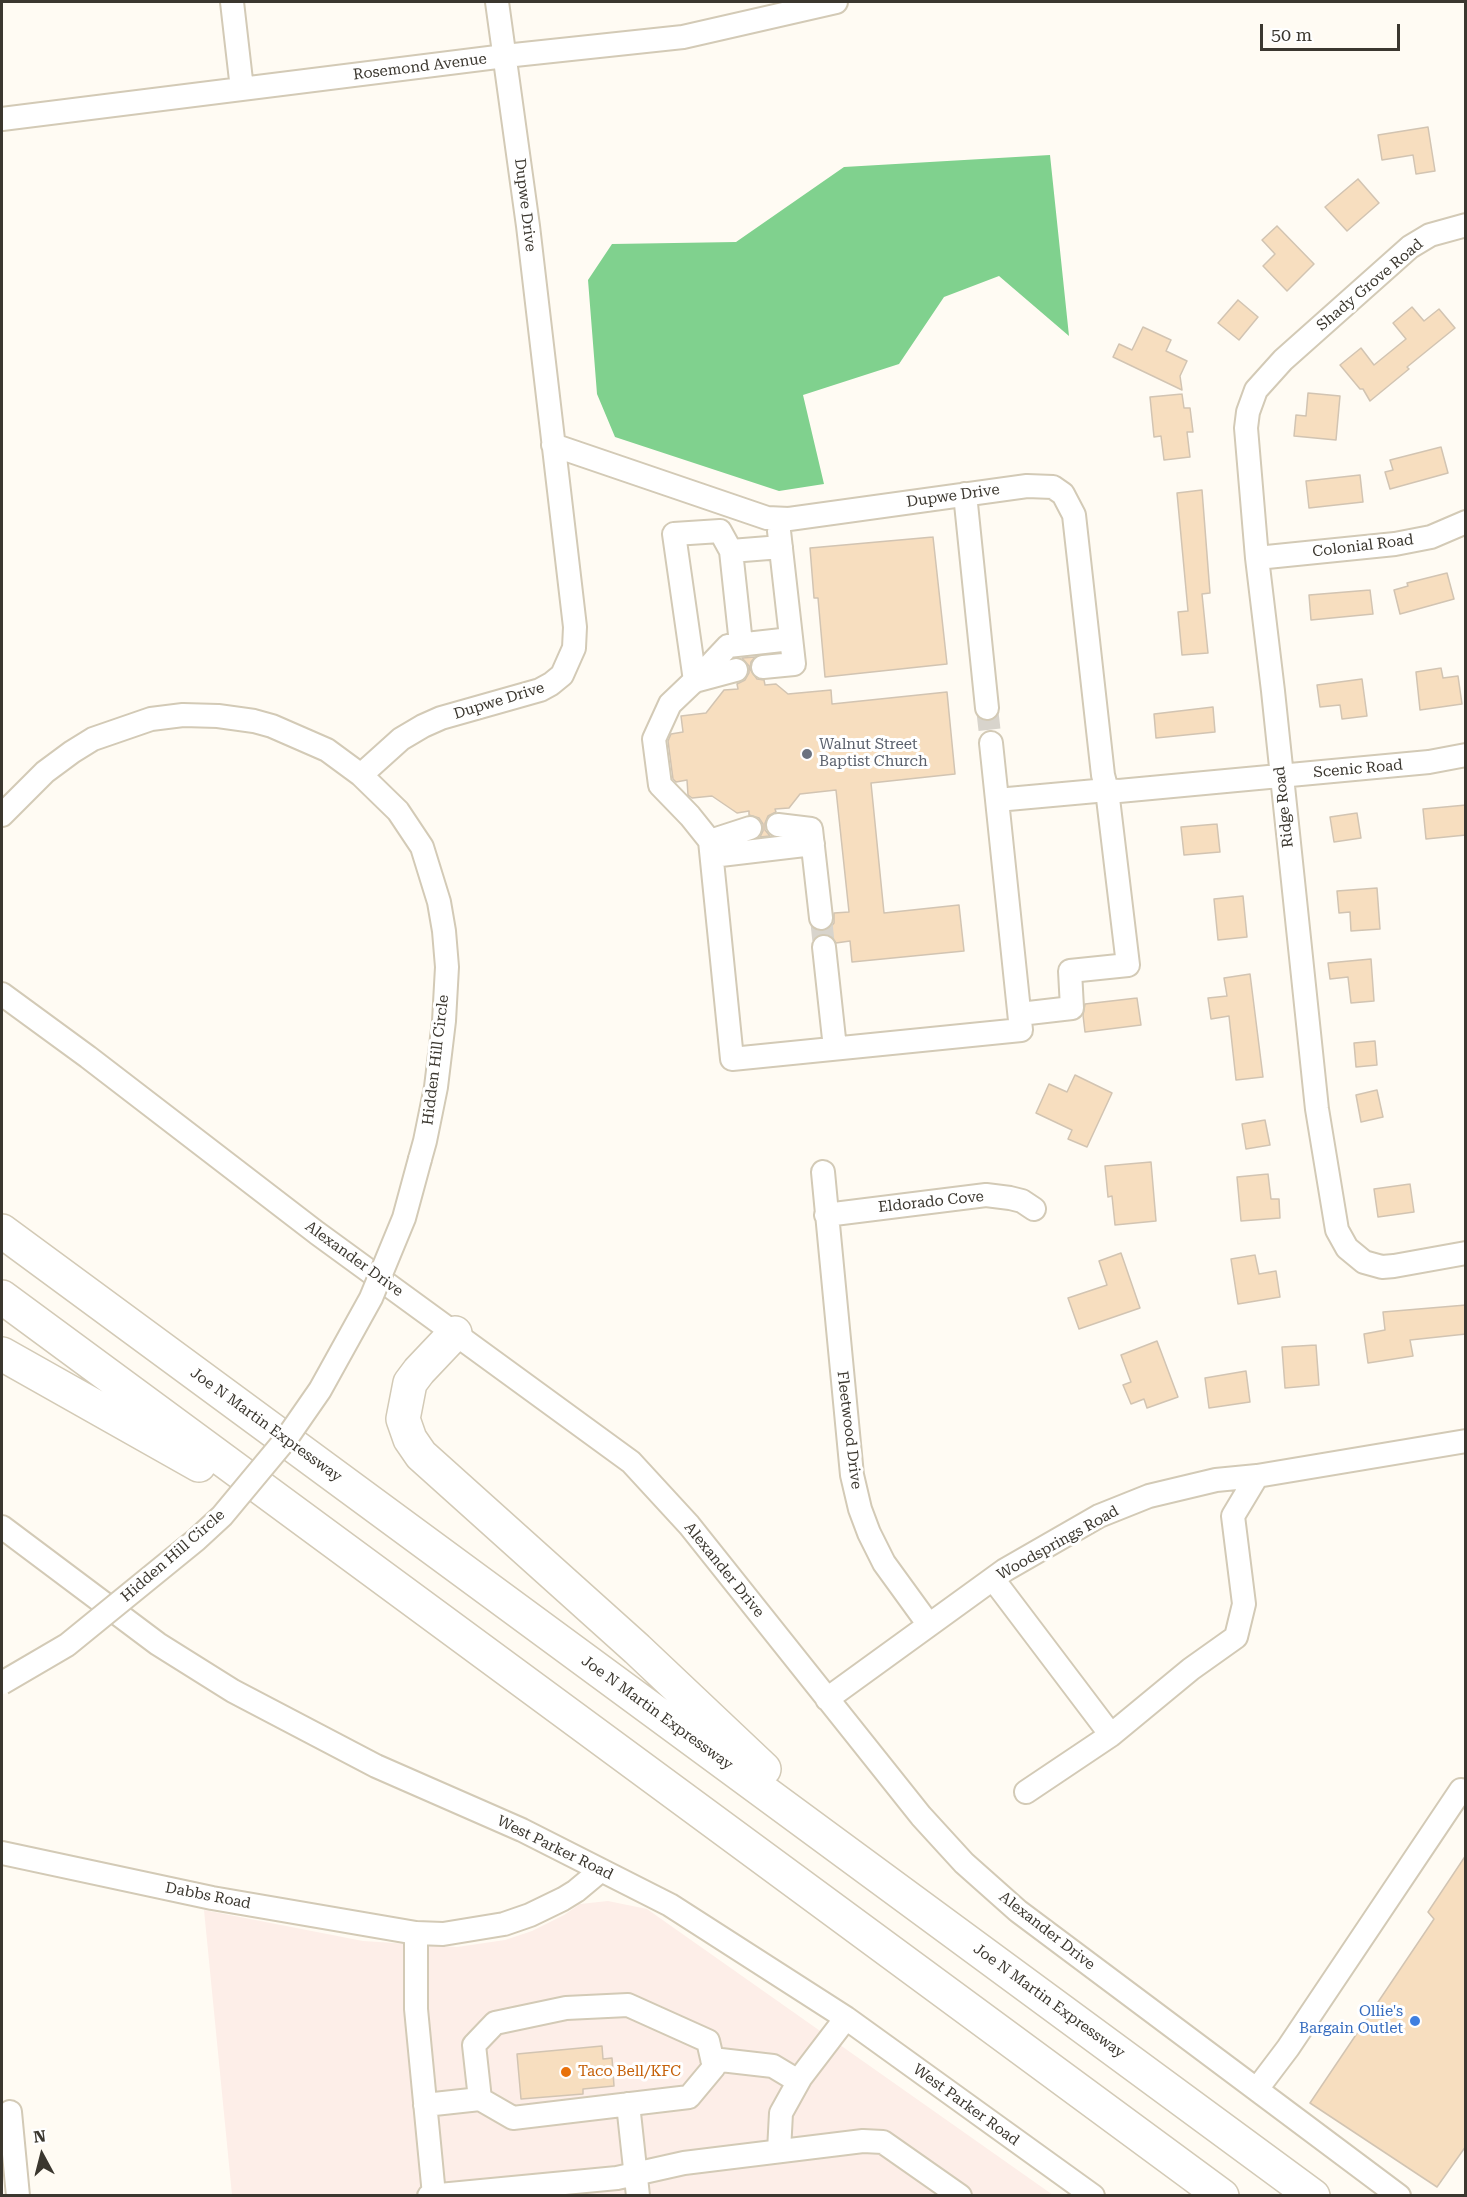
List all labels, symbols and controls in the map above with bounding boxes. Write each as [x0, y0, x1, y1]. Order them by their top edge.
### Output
scale bar [1263, 12, 1402, 50]
text: 50 m [1271, 24, 1312, 45]
street label: Rosemond Avenue [352, 50, 488, 84]
street label: Dupwe Drive [510, 157, 540, 253]
street label: Shady Grove Road [1313, 235, 1427, 335]
street label: Dupwe Drive [905, 481, 1001, 511]
street label: Colonial Road [1311, 531, 1415, 561]
street label: Dupwe Drive [452, 679, 546, 723]
place label: Walnut Street Baptist Church [819, 736, 928, 771]
marker: Walnut Street Baptist Church [800, 747, 814, 761]
street label: Scenic Road [1313, 756, 1403, 782]
street label: Ridge Road [1271, 765, 1297, 849]
street label: Hidden Hill Circle [419, 994, 453, 1126]
street label: Eldorado Cove [877, 1188, 985, 1216]
street label: Alexander Drive [301, 1217, 407, 1301]
street label: Joe N Martin Expressway [187, 1364, 345, 1486]
street label: Fleetwood Drive [833, 1370, 865, 1490]
street label: Woodsprings Road [994, 1502, 1122, 1584]
street label: Hidden Hill Circle [117, 1506, 229, 1606]
street label: Alexander Drive [680, 1519, 768, 1621]
street label: Joe N Martin Expressway [578, 1652, 736, 1774]
street label: West Parker Road [494, 1812, 616, 1884]
street label: Dabbs Road [164, 1879, 252, 1913]
street label: Alexander Drive [995, 1888, 1099, 1974]
street label: Joe N Martin Expressway [970, 1940, 1128, 2062]
place label: Ollie's Bargain Outlet [1299, 2003, 1403, 2038]
marker: Ollie's Bargain Outlet [1408, 2014, 1422, 2028]
street label: West Parker Road [909, 2060, 1023, 2150]
place label: Taco Bell/KFC [578, 2063, 681, 2081]
marker: Taco Bell/KFC [559, 2065, 573, 2079]
north arrow [12, 2125, 72, 2185]
text: N [32, 2126, 47, 2147]

